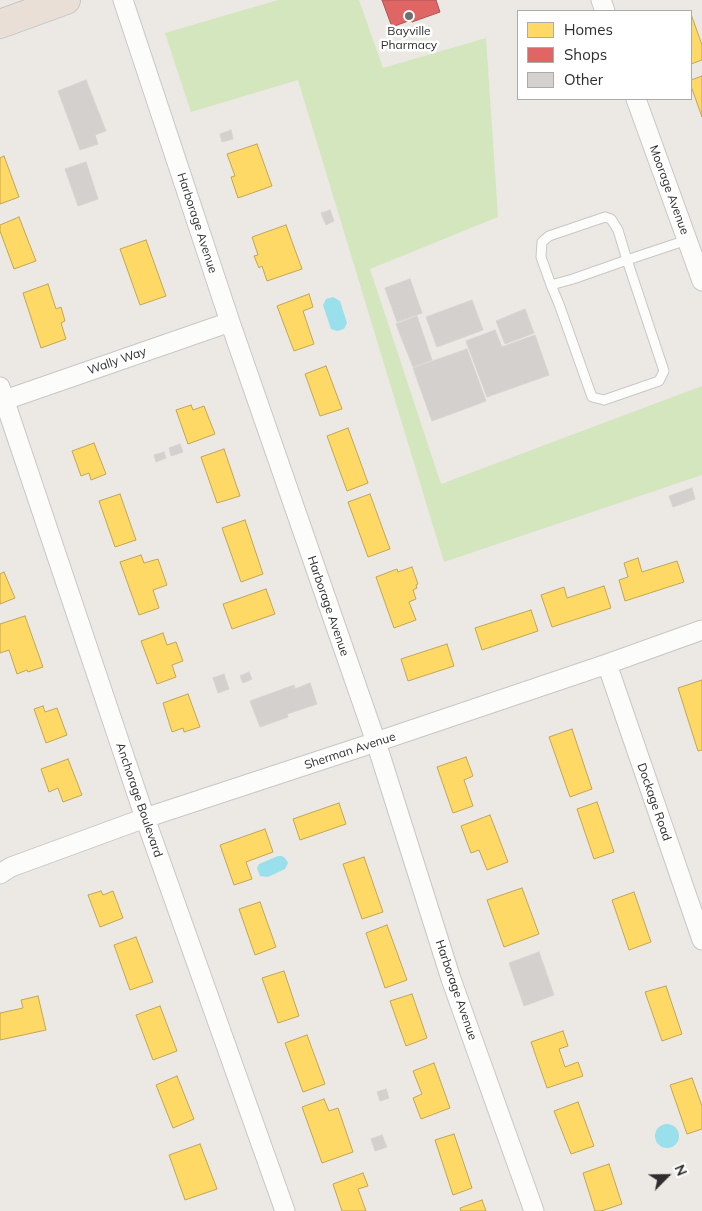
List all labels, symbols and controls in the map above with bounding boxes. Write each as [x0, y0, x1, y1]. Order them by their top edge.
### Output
marker: Bayville Pharmacy [403, 10, 415, 22]
legend [517, 10, 692, 100]
text: Homes [564, 20, 613, 39]
place label: Bayville Pharmacy [381, 24, 437, 52]
text: Shops [564, 45, 607, 64]
text: Other [564, 70, 603, 89]
street label: Moorage Avenue [646, 143, 692, 237]
street label: Harborage Avenue [174, 171, 220, 275]
street label: Wally Way [86, 344, 148, 378]
street label: Harborage Avenue [304, 554, 352, 658]
street label: Sherman Avenue [303, 729, 397, 773]
street label: Anchorage Boulevard [113, 741, 165, 859]
street label: Dockage Road [634, 761, 674, 843]
street label: Harborage Avenue [432, 938, 480, 1042]
north arrow [642, 1151, 692, 1201]
text: N [670, 1162, 691, 1179]

